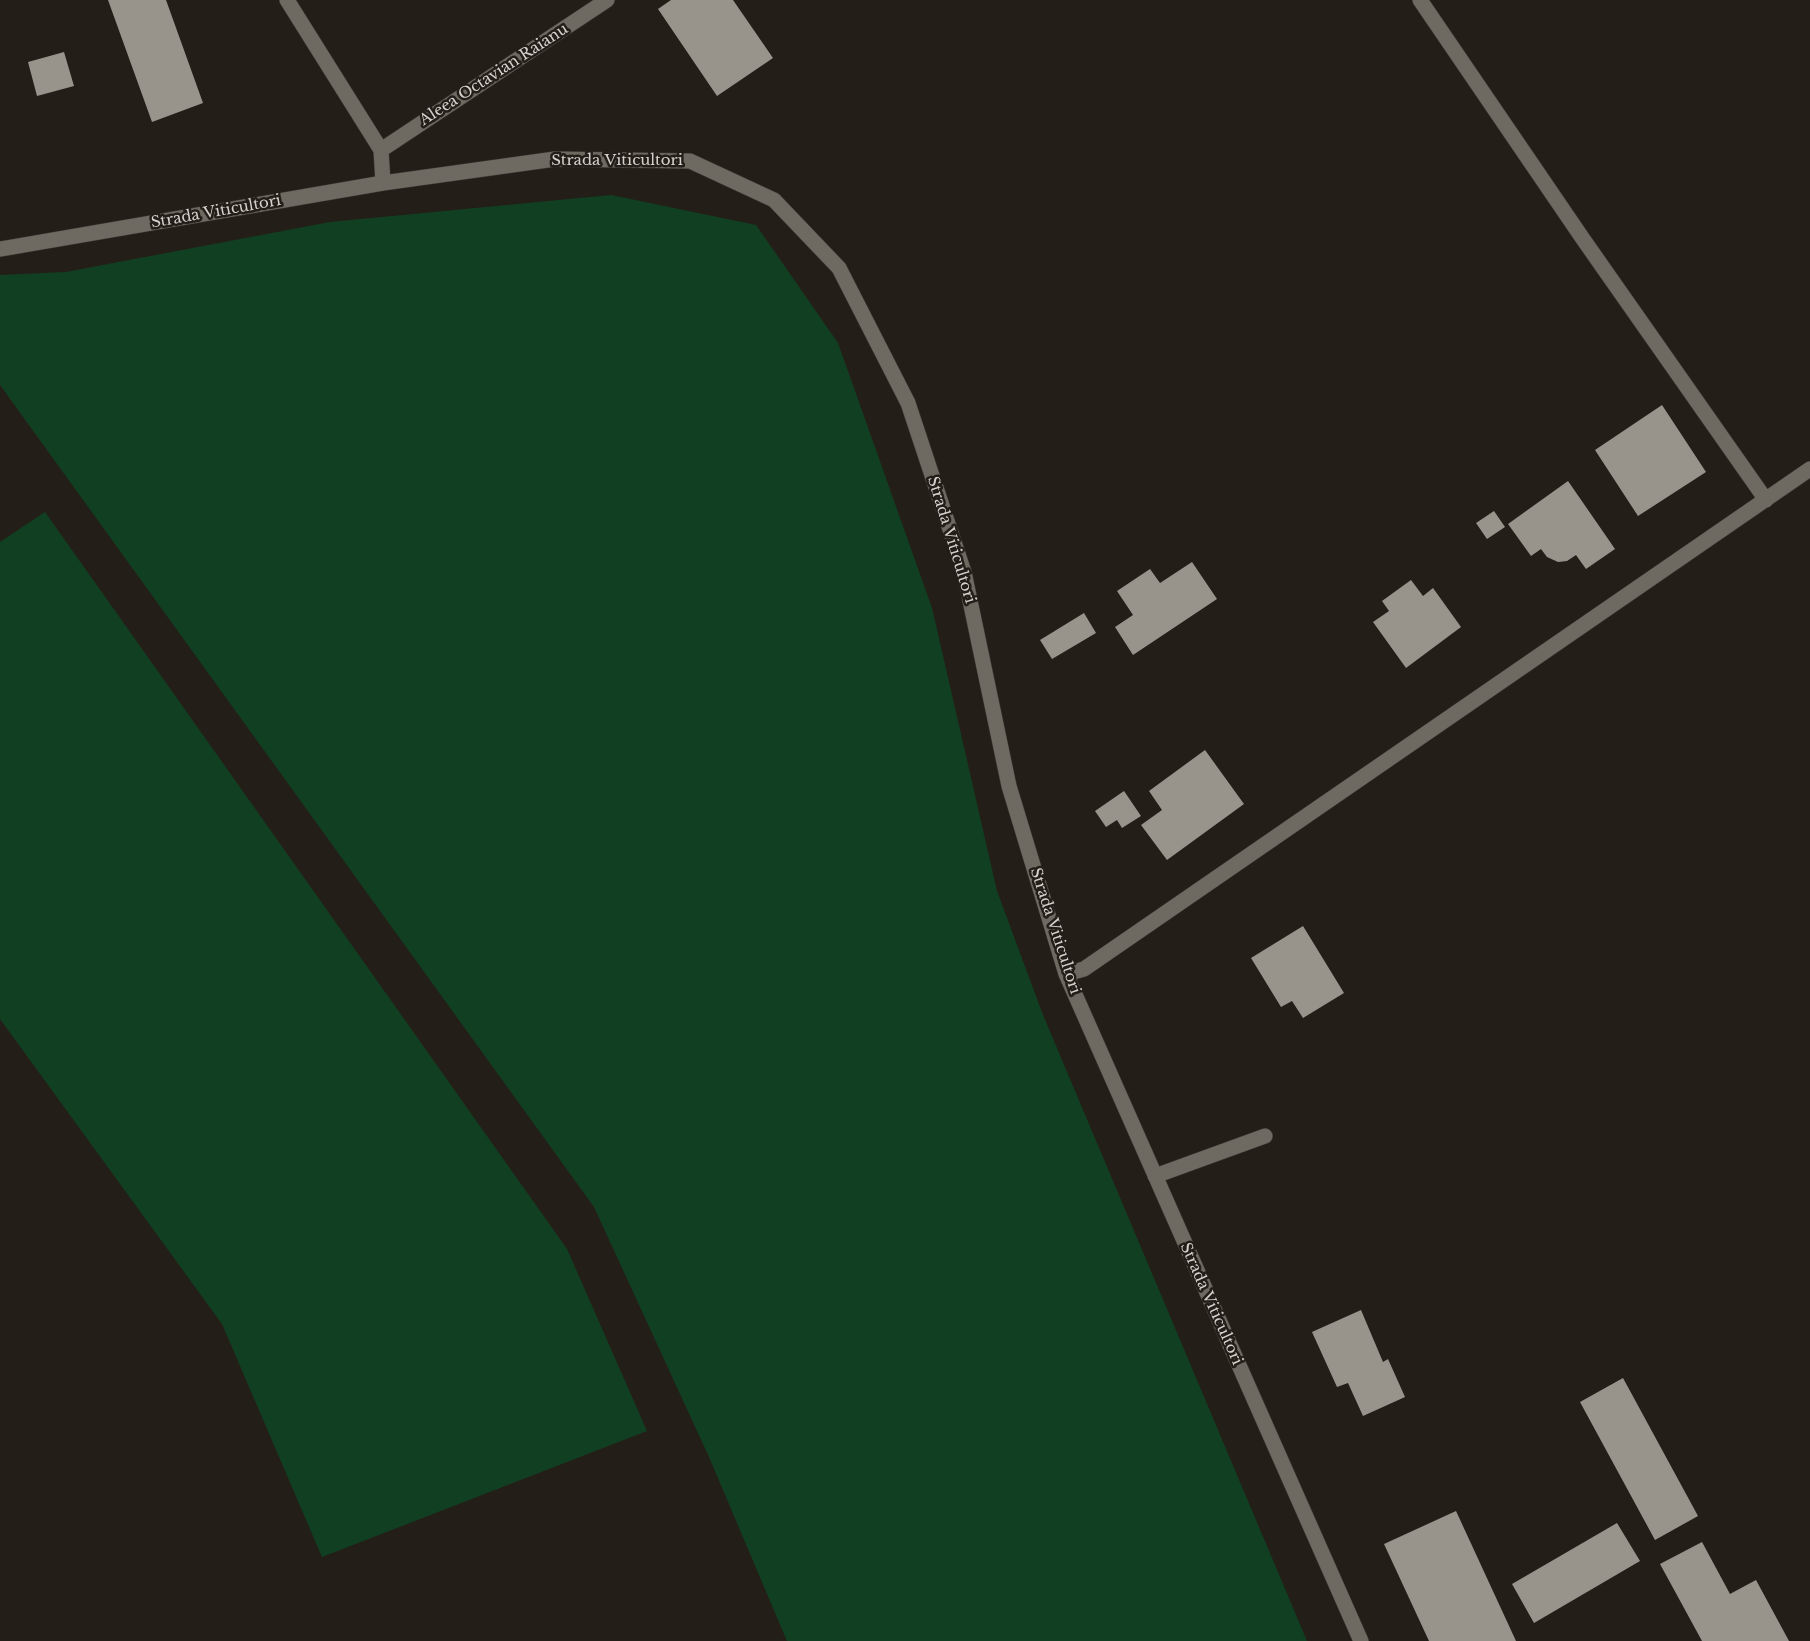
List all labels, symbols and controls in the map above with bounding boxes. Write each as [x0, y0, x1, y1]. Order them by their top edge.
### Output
street label: Aleea Octavian Raianu [416, 20, 572, 130]
street label: Strada Viticultori [551, 152, 683, 170]
street label: Strada Viticultori [150, 192, 282, 232]
street label: Strada Viticultori [923, 474, 979, 606]
street label: Strada Viticultori [1026, 866, 1084, 996]
street label: Strada Viticultori [1176, 1240, 1246, 1368]

